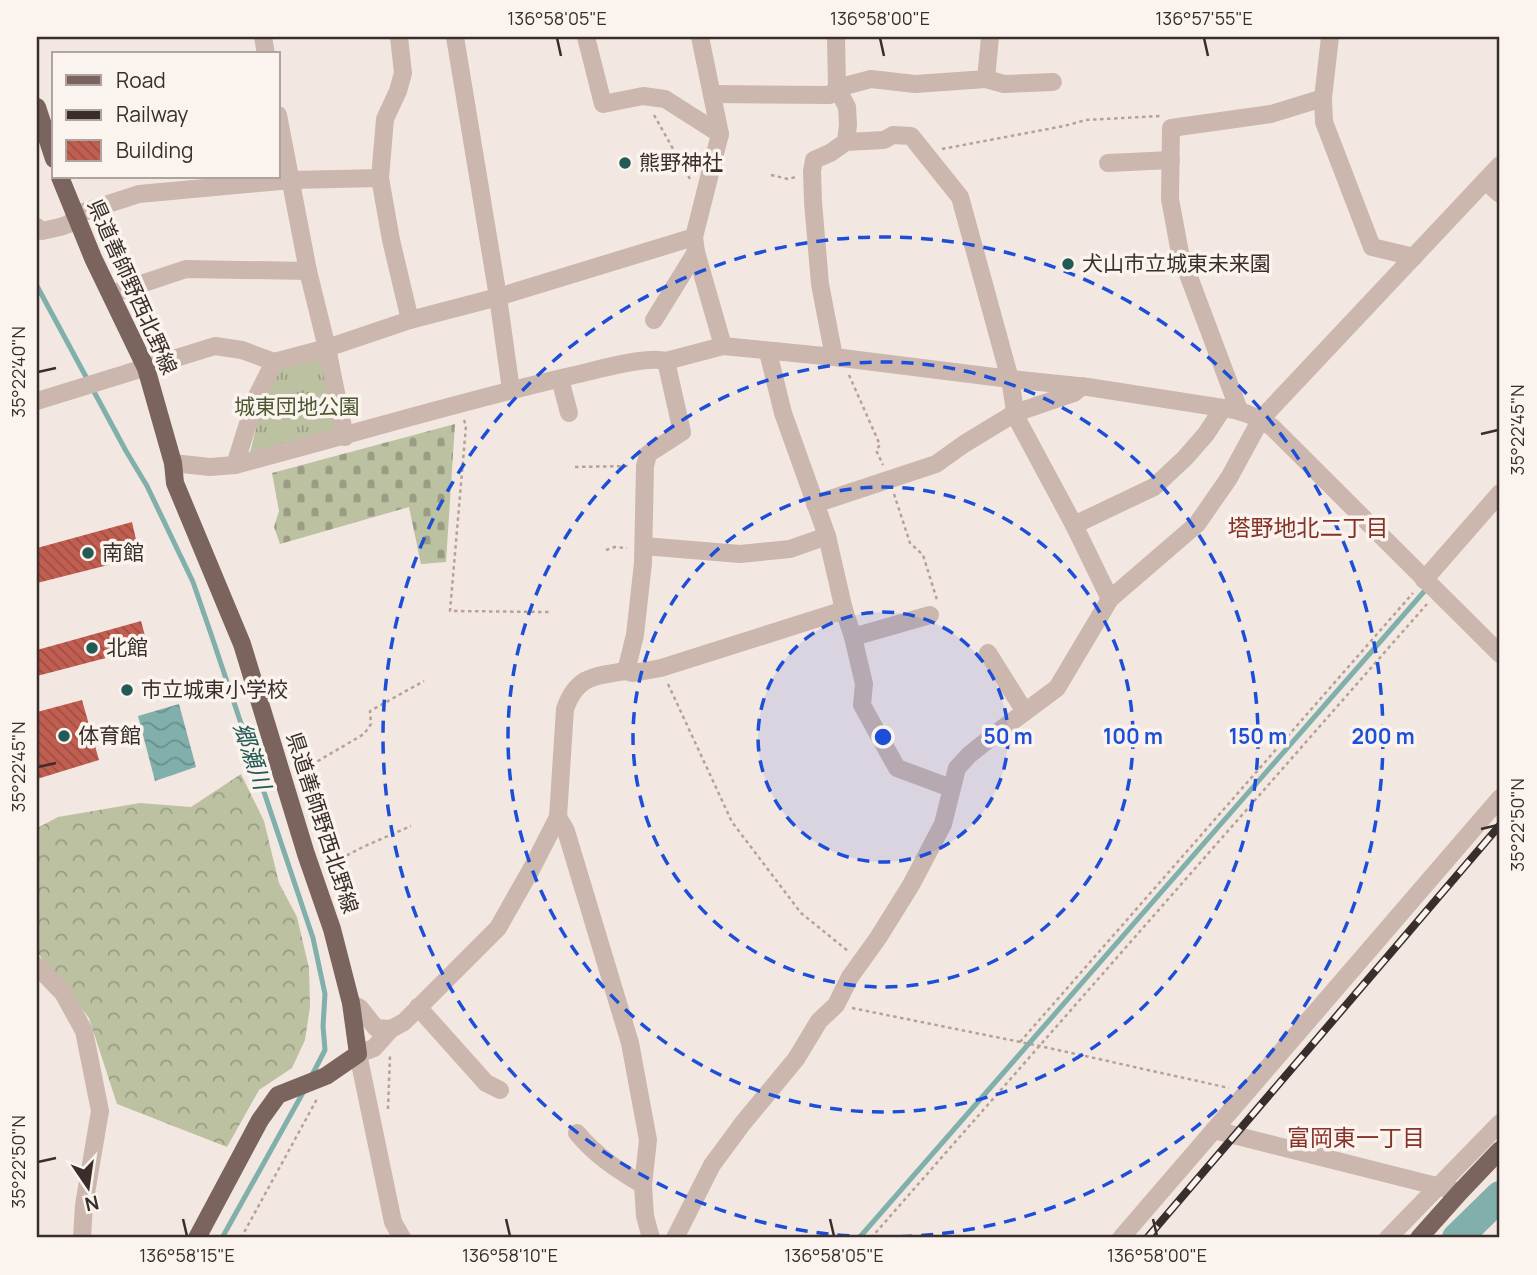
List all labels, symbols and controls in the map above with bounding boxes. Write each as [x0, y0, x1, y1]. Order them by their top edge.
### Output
text: 136°58'05"E [507, 6, 607, 30]
text: 136°58'00"E [830, 6, 930, 30]
text: 136°57'55"E [1155, 6, 1253, 30]
legend [52, 52, 280, 178]
text: Road [116, 66, 166, 94]
text: Railway [116, 100, 188, 128]
text: Building [116, 136, 193, 164]
place label: 熊野神社 [639, 148, 723, 176]
marker: 熊野神社 [617, 155, 633, 171]
street label: 県道善師野西北野線 [82, 195, 184, 379]
place label: 犬山市立城東未来園 [1082, 249, 1271, 277]
marker: 犬山市立城東未来園 [1060, 256, 1076, 272]
text: 35°22'40"N [6, 326, 30, 418]
text: 35°22'45"N [1505, 384, 1529, 476]
park label: 城東団地公園 [234, 392, 360, 420]
district label: 塔野地北二丁目 [1228, 511, 1389, 543]
place label: 南館 [102, 538, 144, 566]
marker: 南館 [80, 545, 96, 561]
place label: 北館 [106, 633, 148, 661]
marker: 北館 [84, 640, 100, 656]
place label: 市立城東小学校 [141, 675, 288, 703]
marker: 市立城東小学校 [119, 682, 135, 698]
water label: 郷瀬川 [227, 718, 280, 796]
text: 35°22'45"N [6, 721, 30, 813]
place label: 体育館 [78, 721, 141, 749]
text: 50 m [983, 722, 1033, 750]
text: 100 m [1103, 722, 1163, 750]
text: 150 m [1229, 722, 1287, 750]
text: 200 m [1351, 722, 1415, 750]
centre of rings [871, 725, 895, 749]
marker: 体育館 [56, 728, 72, 744]
street label: 県道善師野西北野線 [280, 728, 365, 917]
text: 35°22'50"N [1505, 778, 1529, 872]
text: 35°22'50"N [6, 1115, 30, 1209]
district label: 富岡東一丁目 [1287, 1121, 1425, 1153]
north arrow [52, 1152, 122, 1222]
text: N [82, 1189, 101, 1218]
text: 136°58'15"E [139, 1243, 235, 1267]
text: 136°58'10"E [462, 1243, 558, 1267]
text: 136°58'05"E [784, 1243, 884, 1267]
text: 136°58'00"E [1107, 1243, 1207, 1267]

